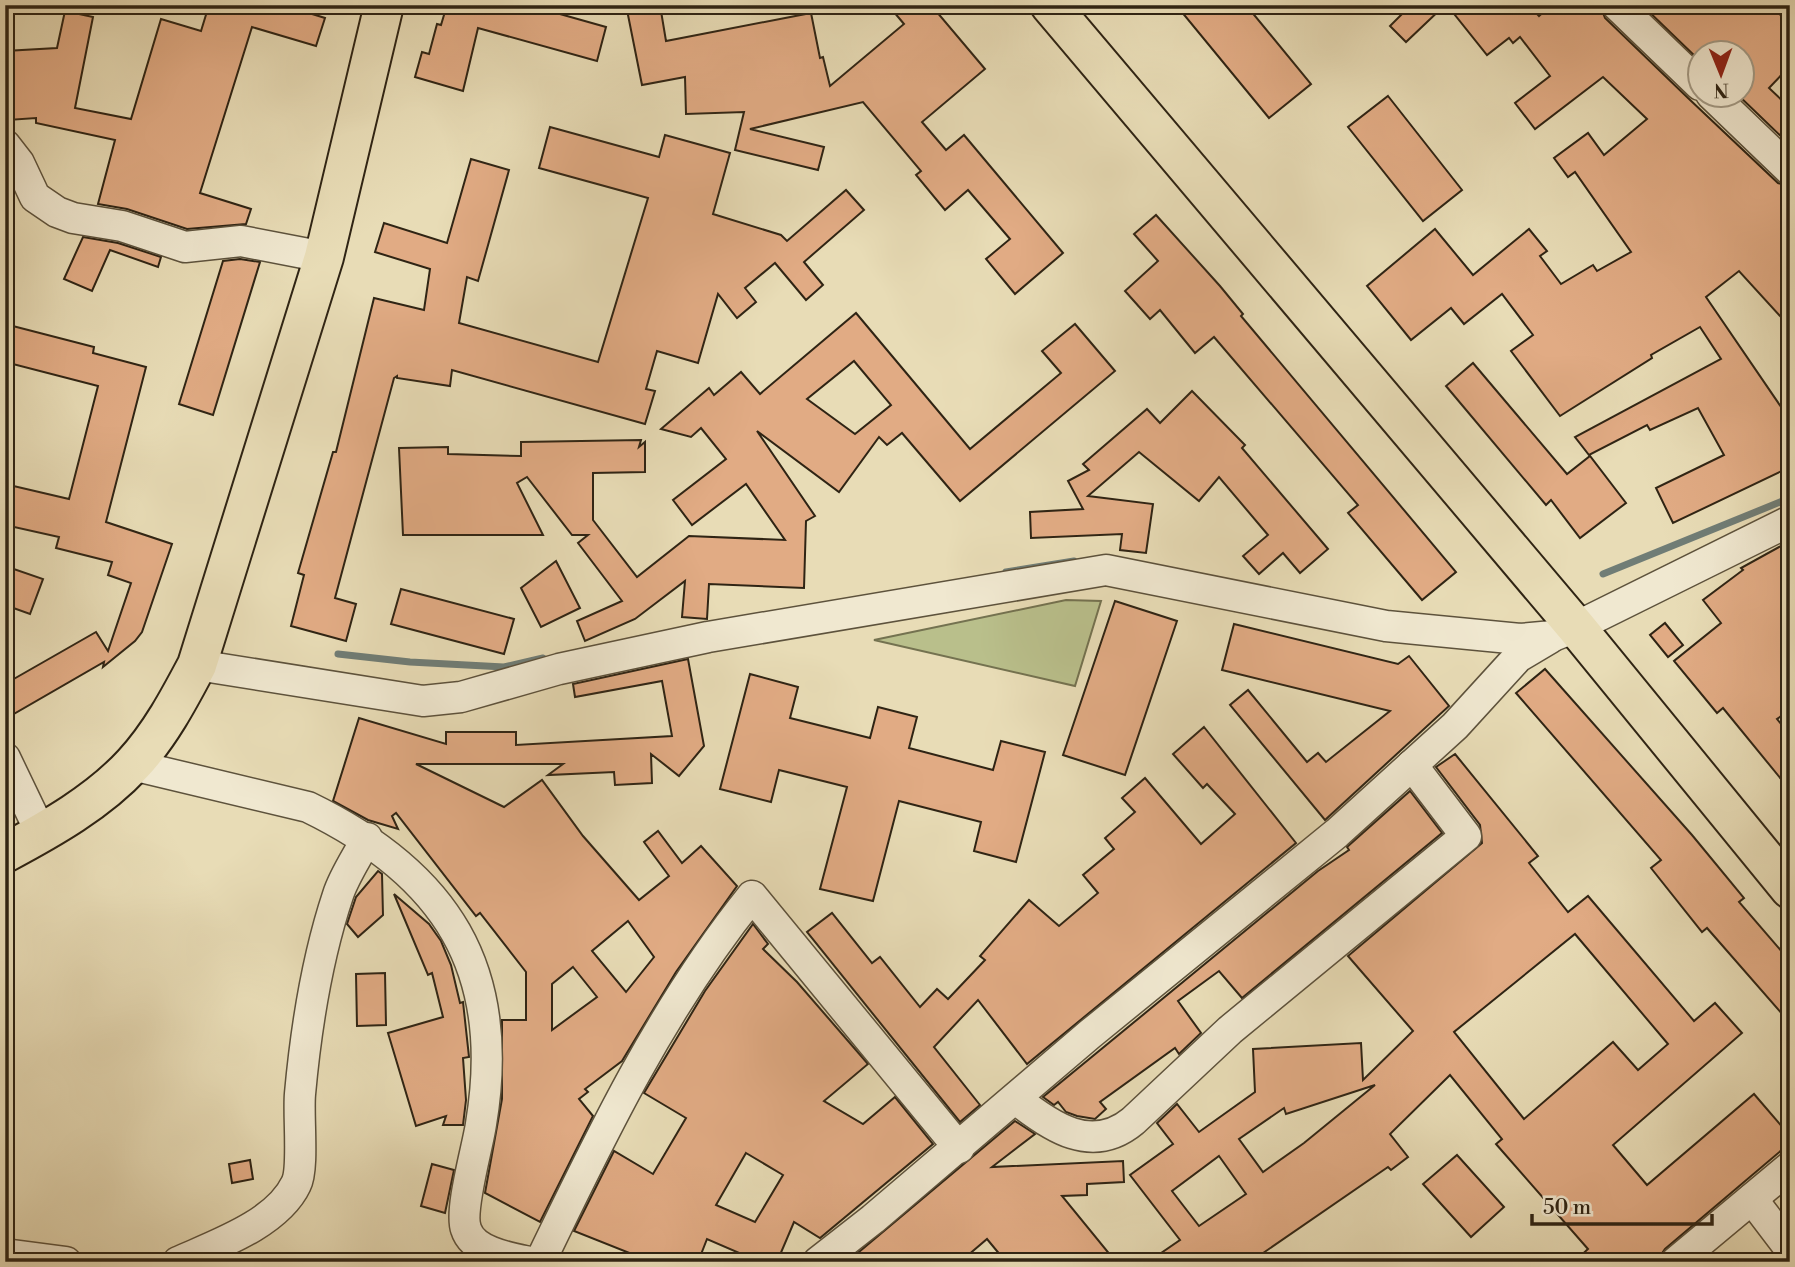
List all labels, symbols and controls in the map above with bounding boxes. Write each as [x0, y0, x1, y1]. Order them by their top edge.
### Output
north arrow [1686, 38, 1756, 108]
text: N [1714, 78, 1729, 102]
scale bar [1532, 1183, 1713, 1227]
text: 50 m [1543, 1195, 1591, 1221]

